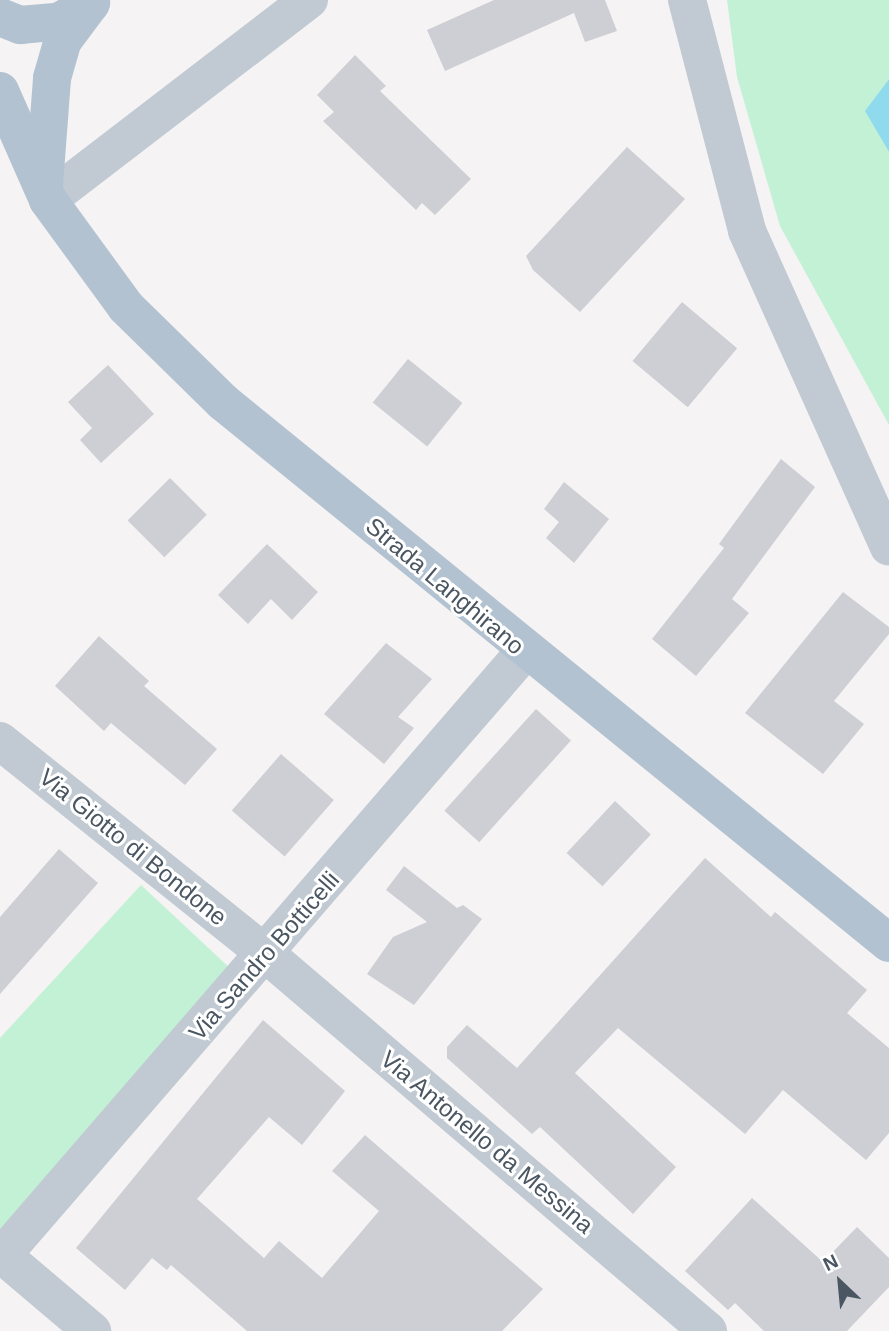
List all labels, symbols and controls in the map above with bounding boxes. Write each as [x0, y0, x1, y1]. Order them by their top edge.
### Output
street label: Strada Langhirano [360, 511, 530, 661]
street label: Via Giotto di Bondone [33, 762, 233, 932]
street label: Via Sandro Botticelli [183, 866, 345, 1046]
street label: Via Antonello da Messina [374, 1044, 600, 1240]
north arrow [805, 1247, 875, 1317]
text: N [820, 1250, 841, 1275]

